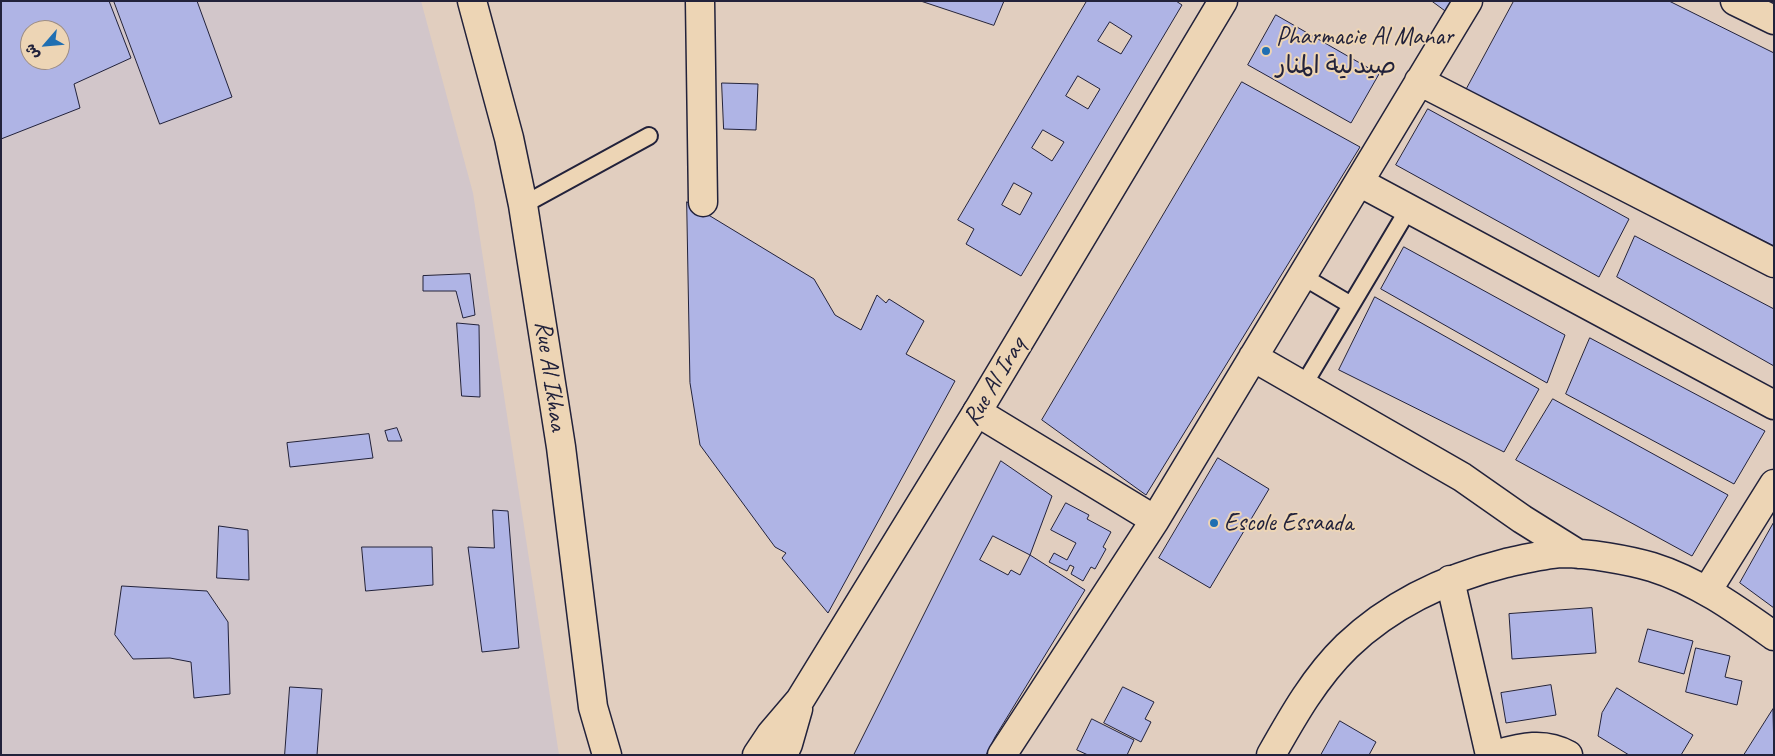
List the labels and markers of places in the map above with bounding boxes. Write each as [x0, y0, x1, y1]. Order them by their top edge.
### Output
place label: Pharmacie Al Manar صيدلية المنار [1276, 22, 1453, 81]
marker: Pharmacie Al Manar صيدلية المنار [1260, 45, 1272, 57]
place label: Escole Essaada [1224, 508, 1353, 538]
marker: Escole Essaada [1208, 517, 1220, 529]

